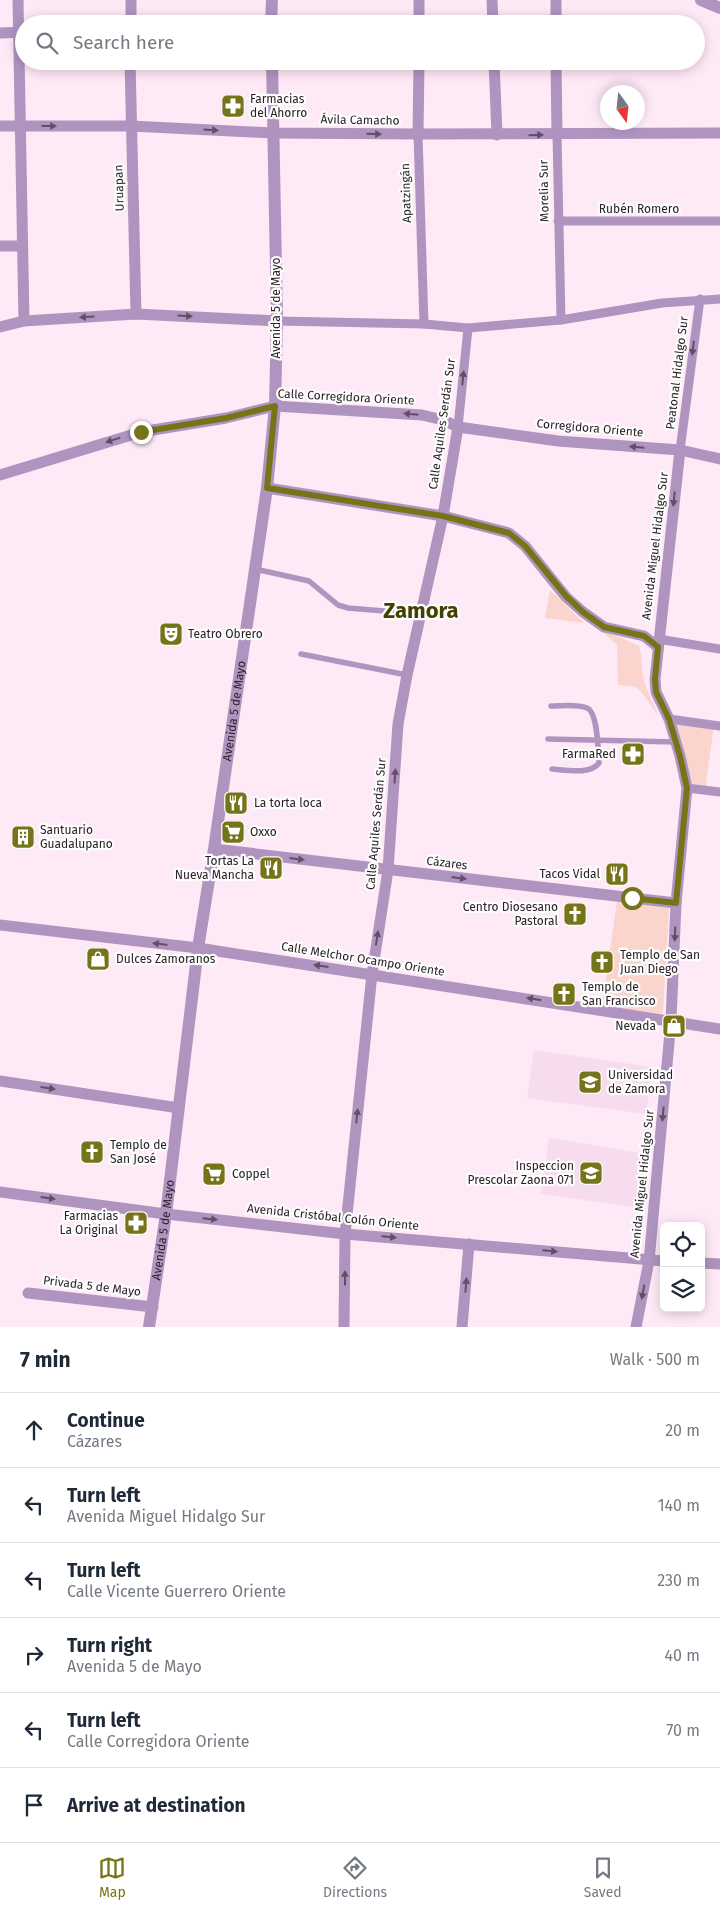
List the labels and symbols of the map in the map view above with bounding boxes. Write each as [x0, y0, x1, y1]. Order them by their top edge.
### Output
north arrow [600, 85, 645, 130]
place label: Farmacias del Ahorro [250, 92, 307, 120]
pharmacy icon: Farmacias del Ahorro [220, 93, 246, 119]
street label: Ávila Camacho [320, 111, 400, 128]
one-way arrow [41, 122, 57, 130]
one-way arrow [203, 126, 219, 134]
one-way arrow [366, 130, 382, 138]
one-way arrow [528, 130, 544, 138]
street label: Morelia Sur [536, 160, 552, 222]
street label: Apatzingán [398, 163, 414, 223]
street label: Uruapan [111, 164, 127, 212]
street label: Rubén Romero [599, 202, 679, 216]
street label: Avenida 5 de Mayo [269, 257, 283, 359]
one-way arrow [79, 313, 95, 321]
one-way arrow [177, 313, 193, 321]
street label: Peatonal Hidalgo Sur [663, 315, 691, 430]
one-way arrow [689, 340, 697, 356]
street label: Calle Aquiles Serdán Sur [426, 357, 458, 490]
one-way arrow [459, 370, 467, 386]
street label: Calle Corregidora Oriente [277, 386, 415, 408]
one-way arrow [403, 410, 419, 418]
street label: Corregidora Oriente [536, 416, 644, 440]
route end [130, 421, 153, 444]
one-way arrow [105, 437, 120, 445]
one-way arrow [629, 442, 645, 450]
street label: Avenida Miguel Hidalgo Sur [639, 471, 671, 621]
one-way arrow [670, 491, 678, 507]
district label: Zamora [383, 597, 459, 624]
theatre icon: Teatro Obrero [158, 621, 184, 647]
place label: Teatro Obrero [188, 627, 263, 641]
street label: Avenida 5 de Mayo [220, 660, 249, 762]
pharmacy icon: FarmaRed [620, 741, 646, 767]
place label: FarmaRed [562, 747, 616, 761]
street label: Calle Aquiles Serdán Sur [363, 757, 389, 891]
one-way arrow [391, 768, 399, 784]
restaurant icon: La torta loca [223, 790, 249, 816]
place label: La torta loca [254, 796, 322, 810]
supermarket icon: Oxxo [220, 819, 246, 845]
place label: Santuario Guadalupano [40, 823, 113, 851]
building icon: Santuario Guadalupano [10, 824, 36, 850]
place label: Oxxo [250, 825, 277, 839]
place label: Tortas La Nueva Mancha [175, 854, 254, 882]
street label: Cázares [426, 854, 469, 873]
restaurant icon: Tortas La Nueva Mancha [258, 855, 284, 881]
one-way arrow [290, 855, 306, 863]
restaurant icon: Tacos Vidal [604, 861, 630, 887]
place label: Tacos Vidal [539, 867, 600, 881]
one-way arrow [451, 874, 467, 882]
route start [621, 887, 644, 910]
place label: Centro Diosesano Pastoral [463, 900, 558, 928]
church icon: Centro Diosesano Pastoral [562, 901, 588, 927]
one-way arrow [671, 926, 679, 942]
one-way arrow [374, 929, 382, 945]
street label: Calle Melchor Ocampo Oriente [280, 939, 446, 979]
one-way arrow [152, 940, 168, 948]
shop icon: Dulces Zamoranos [85, 946, 111, 972]
place label: Templo de San Juan Diego [620, 948, 700, 976]
church icon: Templo de San Juan Diego [589, 949, 615, 975]
place label: Dulces Zamoranos [116, 952, 216, 966]
one-way arrow [313, 962, 329, 970]
place label: Templo de San Francisco [582, 980, 656, 1008]
church icon: Templo de San Francisco [551, 981, 577, 1007]
one-way arrow [525, 995, 541, 1003]
shop icon: Nevada [661, 1013, 687, 1039]
place label: Nevada [615, 1019, 656, 1033]
place label: Universidad de Zamora [608, 1068, 673, 1096]
school or university icon: Universidad de Zamora [577, 1069, 603, 1095]
one-way arrow [41, 1085, 57, 1093]
one-way arrow [659, 1106, 667, 1122]
one-way arrow [353, 1108, 361, 1124]
street label: Avenida Miguel Hidalgo Sur [627, 1109, 657, 1259]
place label: Templo de San José [110, 1138, 167, 1166]
church icon: Templo de San José [79, 1139, 105, 1165]
place label: Inspeccion Prescolar Zaona 071 [467, 1159, 574, 1187]
school or university icon: Inspeccion Prescolar Zaona 071 [578, 1160, 604, 1186]
supermarket icon: Coppel [201, 1161, 227, 1187]
place label: Coppel [232, 1167, 270, 1181]
street label: Avenida 5 de Mayo [149, 1179, 177, 1281]
one-way arrow [41, 1194, 57, 1202]
street label: Avenida Cristóbal Colón Oriente [246, 1201, 420, 1233]
place label: Farmacias La Original [60, 1209, 118, 1237]
pharmacy icon: Farmacias La Original [123, 1210, 149, 1236]
one-way arrow [202, 1215, 218, 1223]
one-way arrow [381, 1233, 397, 1241]
one-way arrow [543, 1248, 559, 1256]
one-way arrow [341, 1270, 349, 1286]
street label: Privada 5 de Mayo [42, 1273, 142, 1299]
one-way arrow [462, 1277, 470, 1293]
one-way arrow [639, 1285, 647, 1300]

